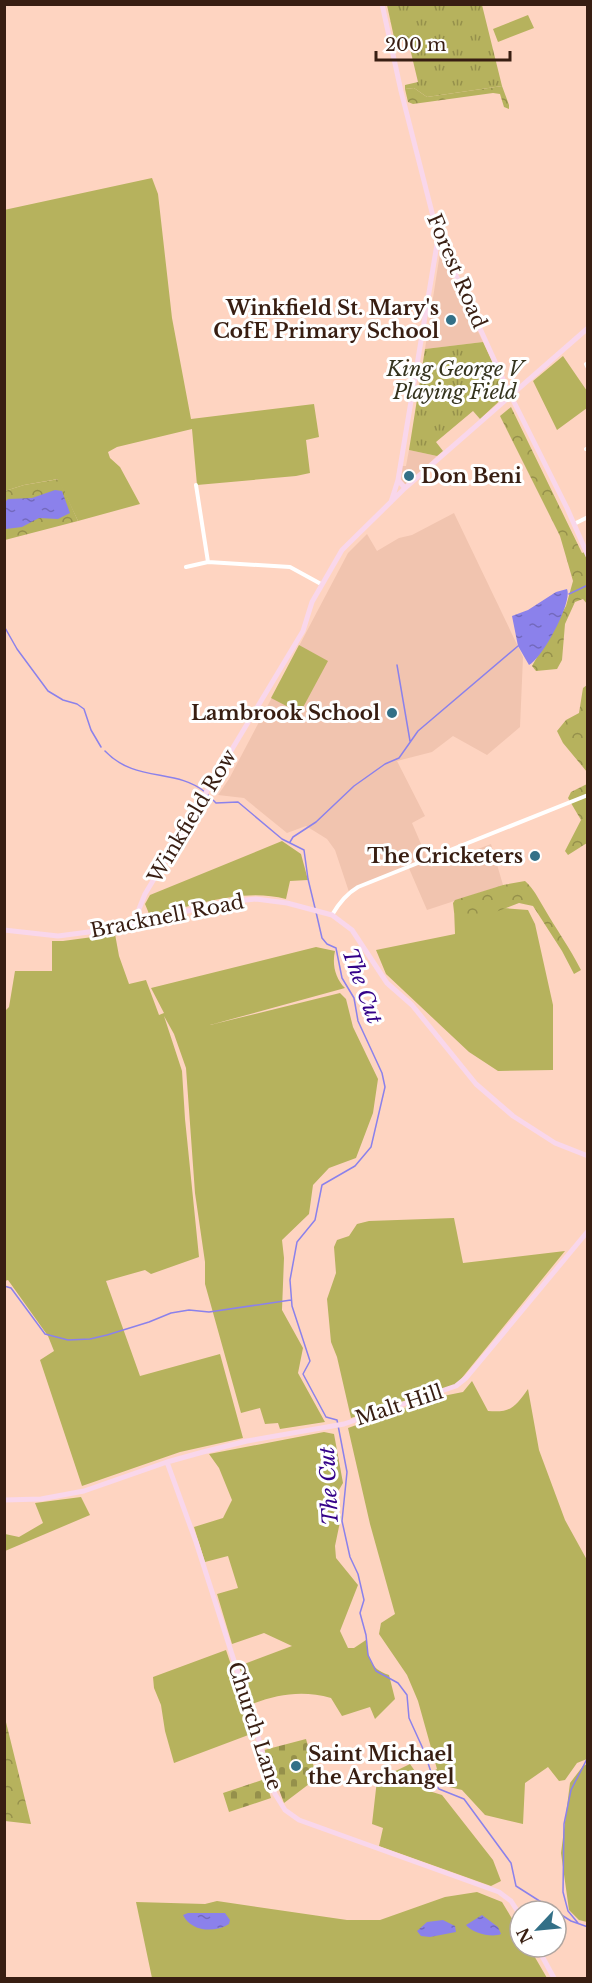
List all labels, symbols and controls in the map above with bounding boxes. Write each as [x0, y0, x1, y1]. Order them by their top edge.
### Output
scale bar [376, 24, 510, 62]
text: 200 m [385, 34, 446, 56]
street label: Forest Road [422, 210, 492, 332]
place label: Winkfield St. Mary's CofE Primary School [213, 296, 439, 343]
marker: Winkfield St. Mary's CofE Primary School [444, 313, 458, 327]
park label: King George V Playing Field [385, 357, 527, 404]
place label: Don Beni [421, 464, 522, 488]
marker: Don Beni [402, 469, 416, 483]
place label: Lambrook School [191, 701, 380, 725]
marker: Lambrook School [385, 706, 399, 720]
street label: Winkfield Row [142, 745, 241, 888]
place label: The Cricketers [367, 844, 523, 868]
marker: The Cricketers [528, 849, 542, 863]
street label: Bracknell Road [88, 889, 246, 943]
water label: The Cut [336, 944, 388, 1028]
street label: Malt Hill [352, 1380, 446, 1430]
water label: The Cut [314, 1446, 344, 1526]
street label: Church Lane [223, 1659, 287, 1793]
place label: Saint Michael the Archangel [308, 1742, 455, 1789]
marker: Saint Michael the Archangel [289, 1759, 303, 1773]
north arrow [508, 1899, 568, 1959]
text: N [512, 1924, 537, 1947]

